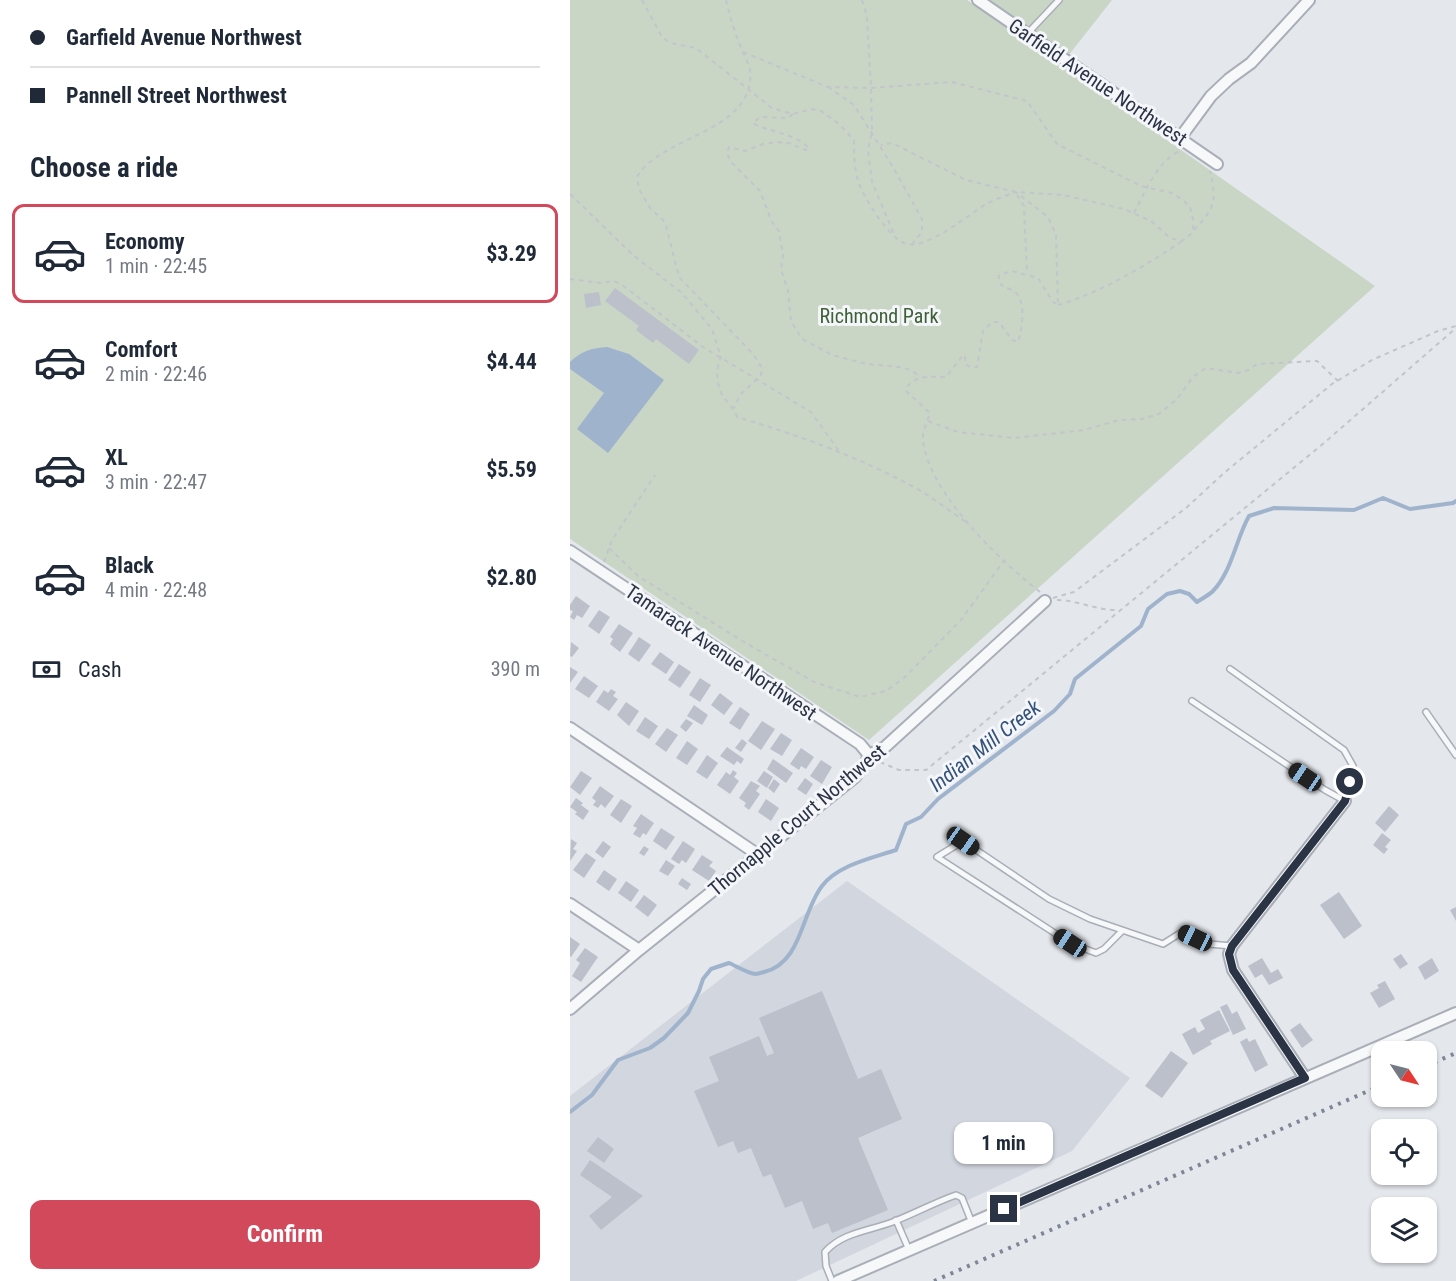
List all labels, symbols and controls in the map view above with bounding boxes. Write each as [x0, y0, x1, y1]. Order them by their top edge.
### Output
street label: Garfield Avenue Northwest [1004, 13, 1192, 151]
text: Garfield Avenue Northwest [66, 25, 302, 50]
text: Pannell Street Northwest [66, 83, 287, 108]
text: Choose a ride [30, 152, 178, 184]
icon: car [33, 227, 87, 281]
text: Economy [105, 229, 185, 254]
text: $3.29 [486, 241, 537, 266]
text: 1 min · 22:45 [105, 254, 207, 278]
park label: Richmond Park [819, 304, 939, 328]
icon: car [33, 335, 87, 389]
text: Comfort [105, 337, 178, 362]
text: $4.44 [486, 349, 537, 374]
text: 2 min · 22:46 [105, 362, 207, 386]
icon: car [33, 443, 87, 497]
text: XL [105, 445, 128, 470]
text: $5.59 [486, 457, 537, 482]
text: 3 min · 22:47 [105, 470, 207, 494]
icon: car [33, 551, 87, 605]
text: Black [105, 553, 154, 578]
text: $2.80 [486, 565, 537, 590]
text: 4 min · 22:48 [105, 578, 207, 602]
street label: Tamarack Avenue Northwest [621, 579, 821, 725]
icon: cash [30, 653, 63, 686]
text: Cash [78, 657, 122, 682]
text: 390 m [491, 657, 540, 681]
water label: Indian Mill Creek [925, 695, 1046, 797]
street label: Thornapple Court Northwest [704, 739, 891, 901]
car [1285, 759, 1325, 795]
route start [1336, 768, 1363, 795]
car [943, 823, 983, 859]
car [1175, 922, 1215, 954]
car [1050, 926, 1090, 960]
north arrow [1371, 1041, 1437, 1107]
map controls [1371, 1041, 1437, 1263]
button: locate [1371, 1119, 1437, 1185]
callout: 1 min [954, 1122, 1054, 1164]
text: 1 min [981, 1131, 1026, 1155]
route end [990, 1195, 1017, 1222]
button: layers [1371, 1197, 1437, 1263]
button: Confirm [30, 1200, 540, 1269]

